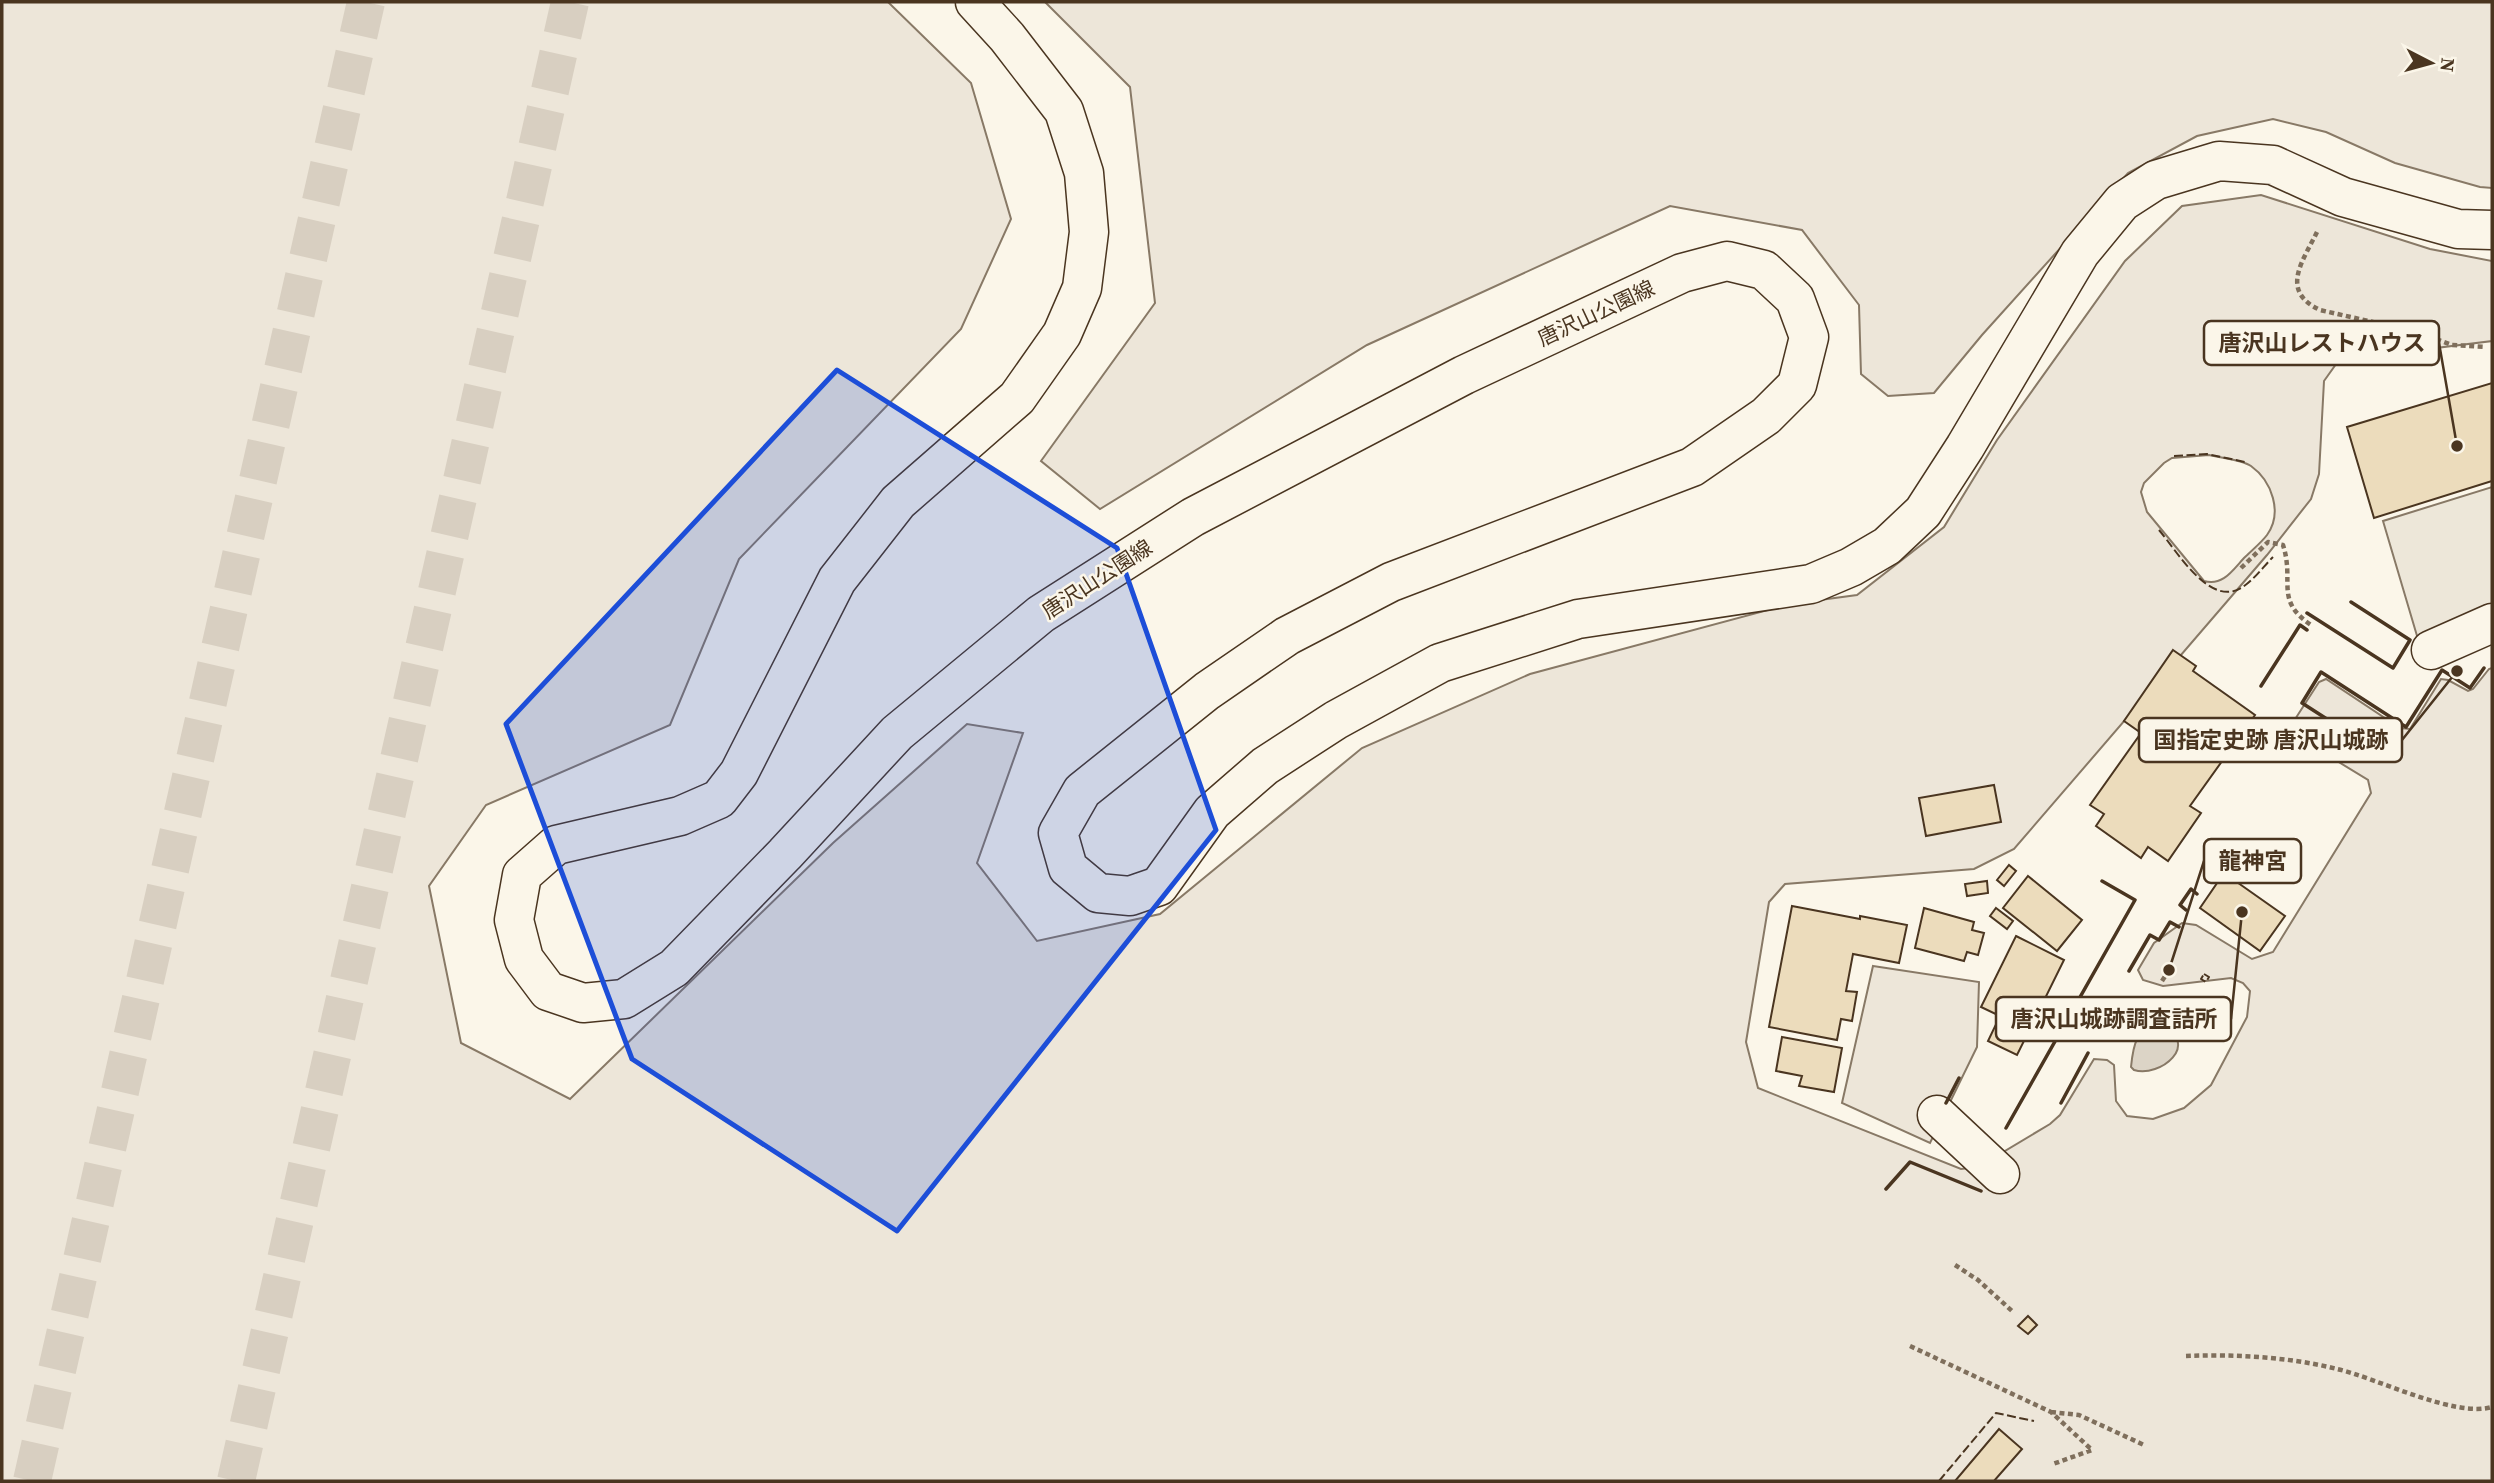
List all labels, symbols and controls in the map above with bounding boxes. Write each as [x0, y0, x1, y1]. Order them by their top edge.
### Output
north arrow [2396, 28, 2466, 98]
text: N [2434, 57, 2462, 73]
street label: 唐沢山公園線 [1533, 273, 1659, 353]
callout: 唐沢山レストハウス [2204, 321, 2439, 365]
text: 唐沢山レストハウス [2219, 327, 2426, 359]
street label: 唐沢山公園線 [1036, 533, 1158, 625]
callout: 国指定史跡 唐沢山城跡 [2139, 718, 2402, 762]
text: 国指定史跡 唐沢山城跡 [2154, 724, 2388, 756]
callout: 龍神宮 [2204, 839, 2301, 883]
text: 龍神宮 [2219, 845, 2288, 877]
callout: 唐沢山城跡調査詰所 [1996, 997, 2231, 1041]
text: 唐沢山城跡調査詰所 [2011, 1003, 2218, 1035]

